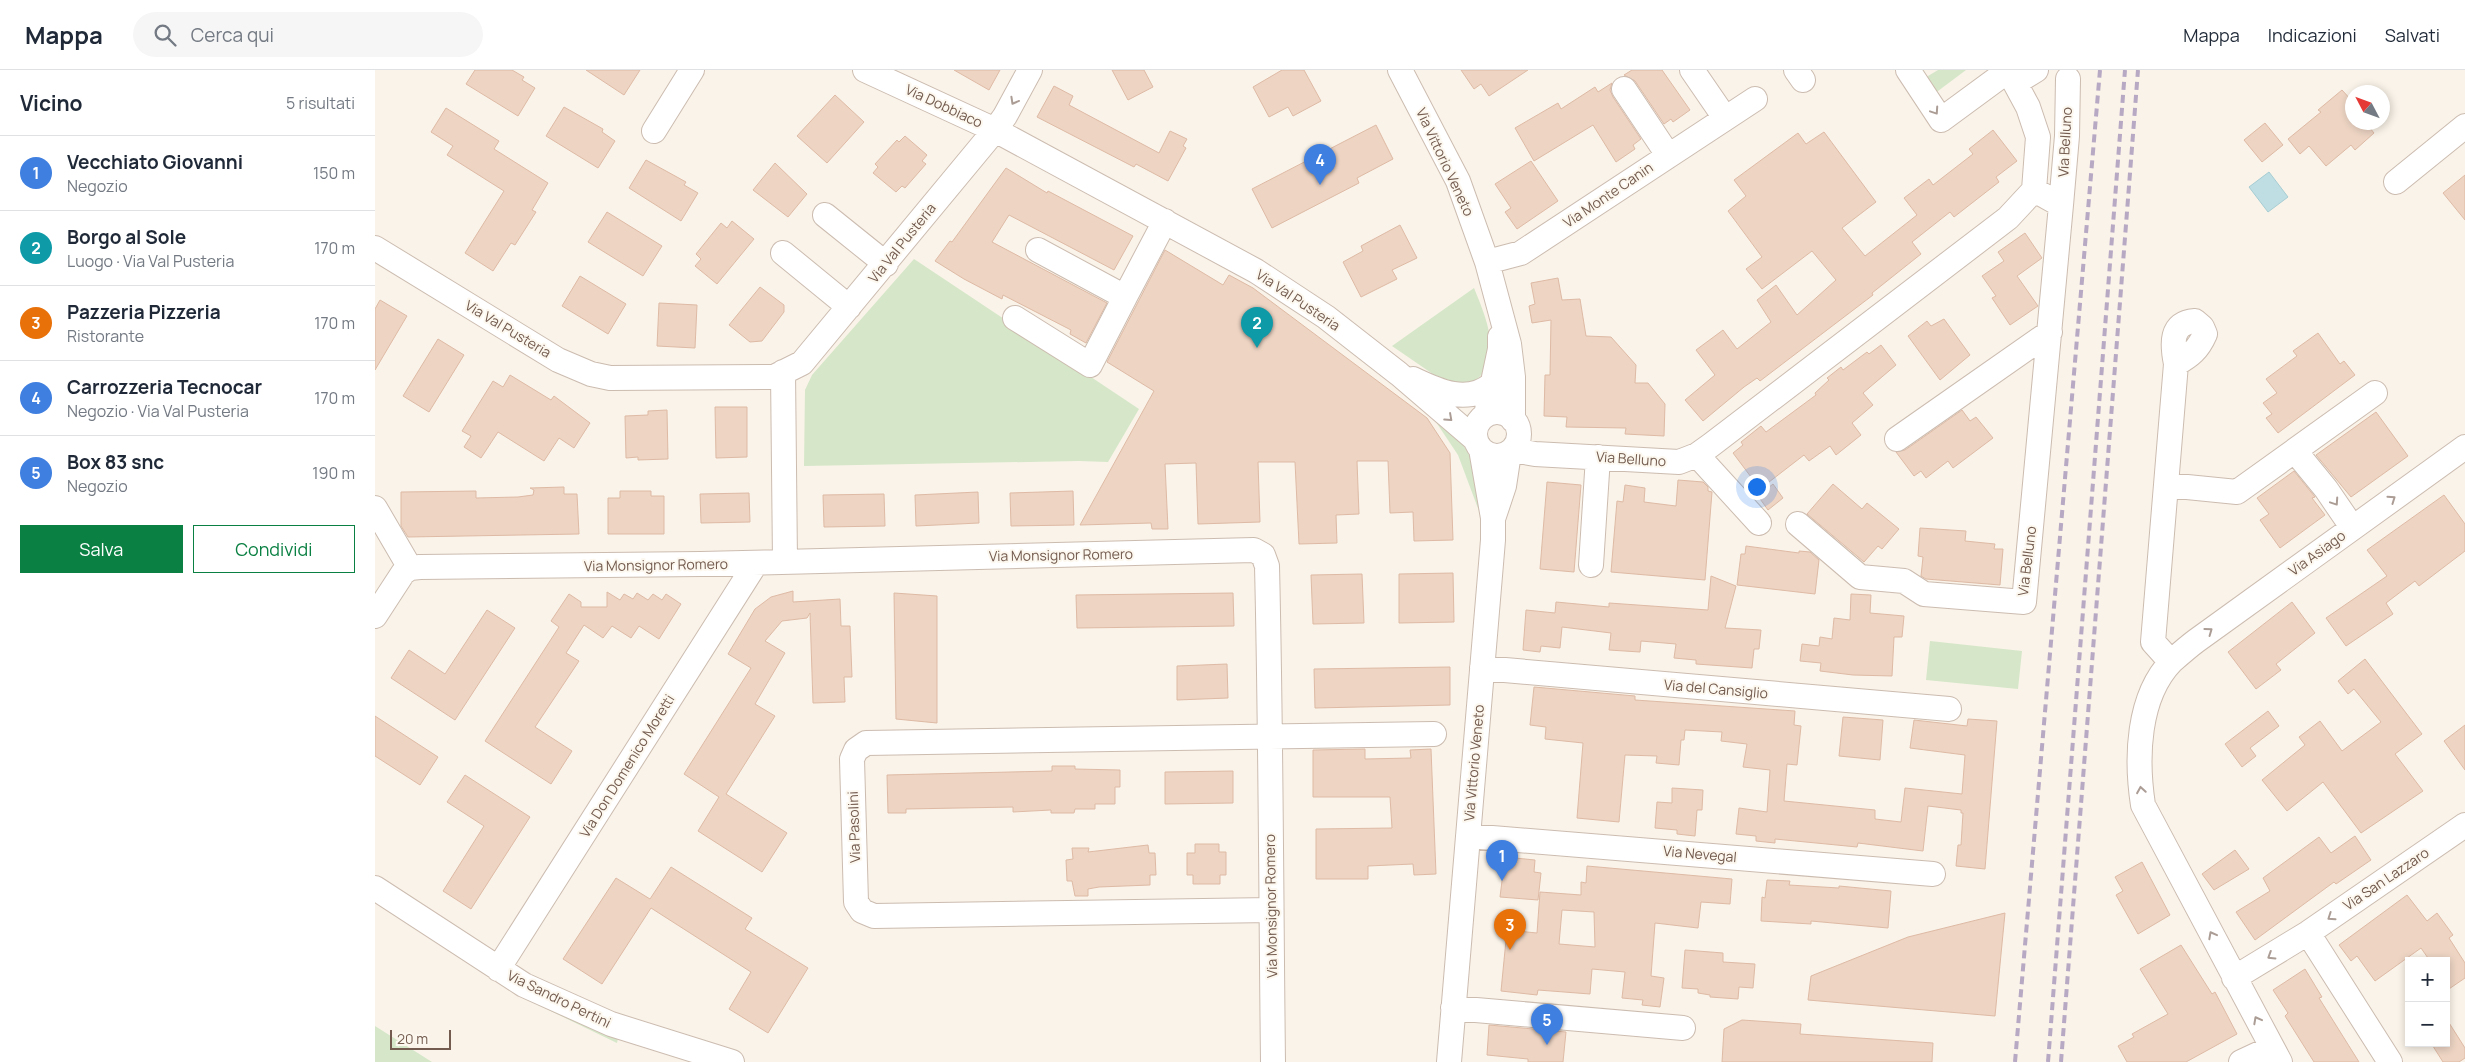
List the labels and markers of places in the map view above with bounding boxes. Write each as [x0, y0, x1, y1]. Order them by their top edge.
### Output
pin: 4 [1304, 144, 1336, 185]
pin: 2 [1241, 307, 1273, 348]
pin: 1 [1486, 840, 1518, 881]
pin: 3 [1494, 909, 1526, 950]
pin: 5 [1531, 1004, 1563, 1045]

